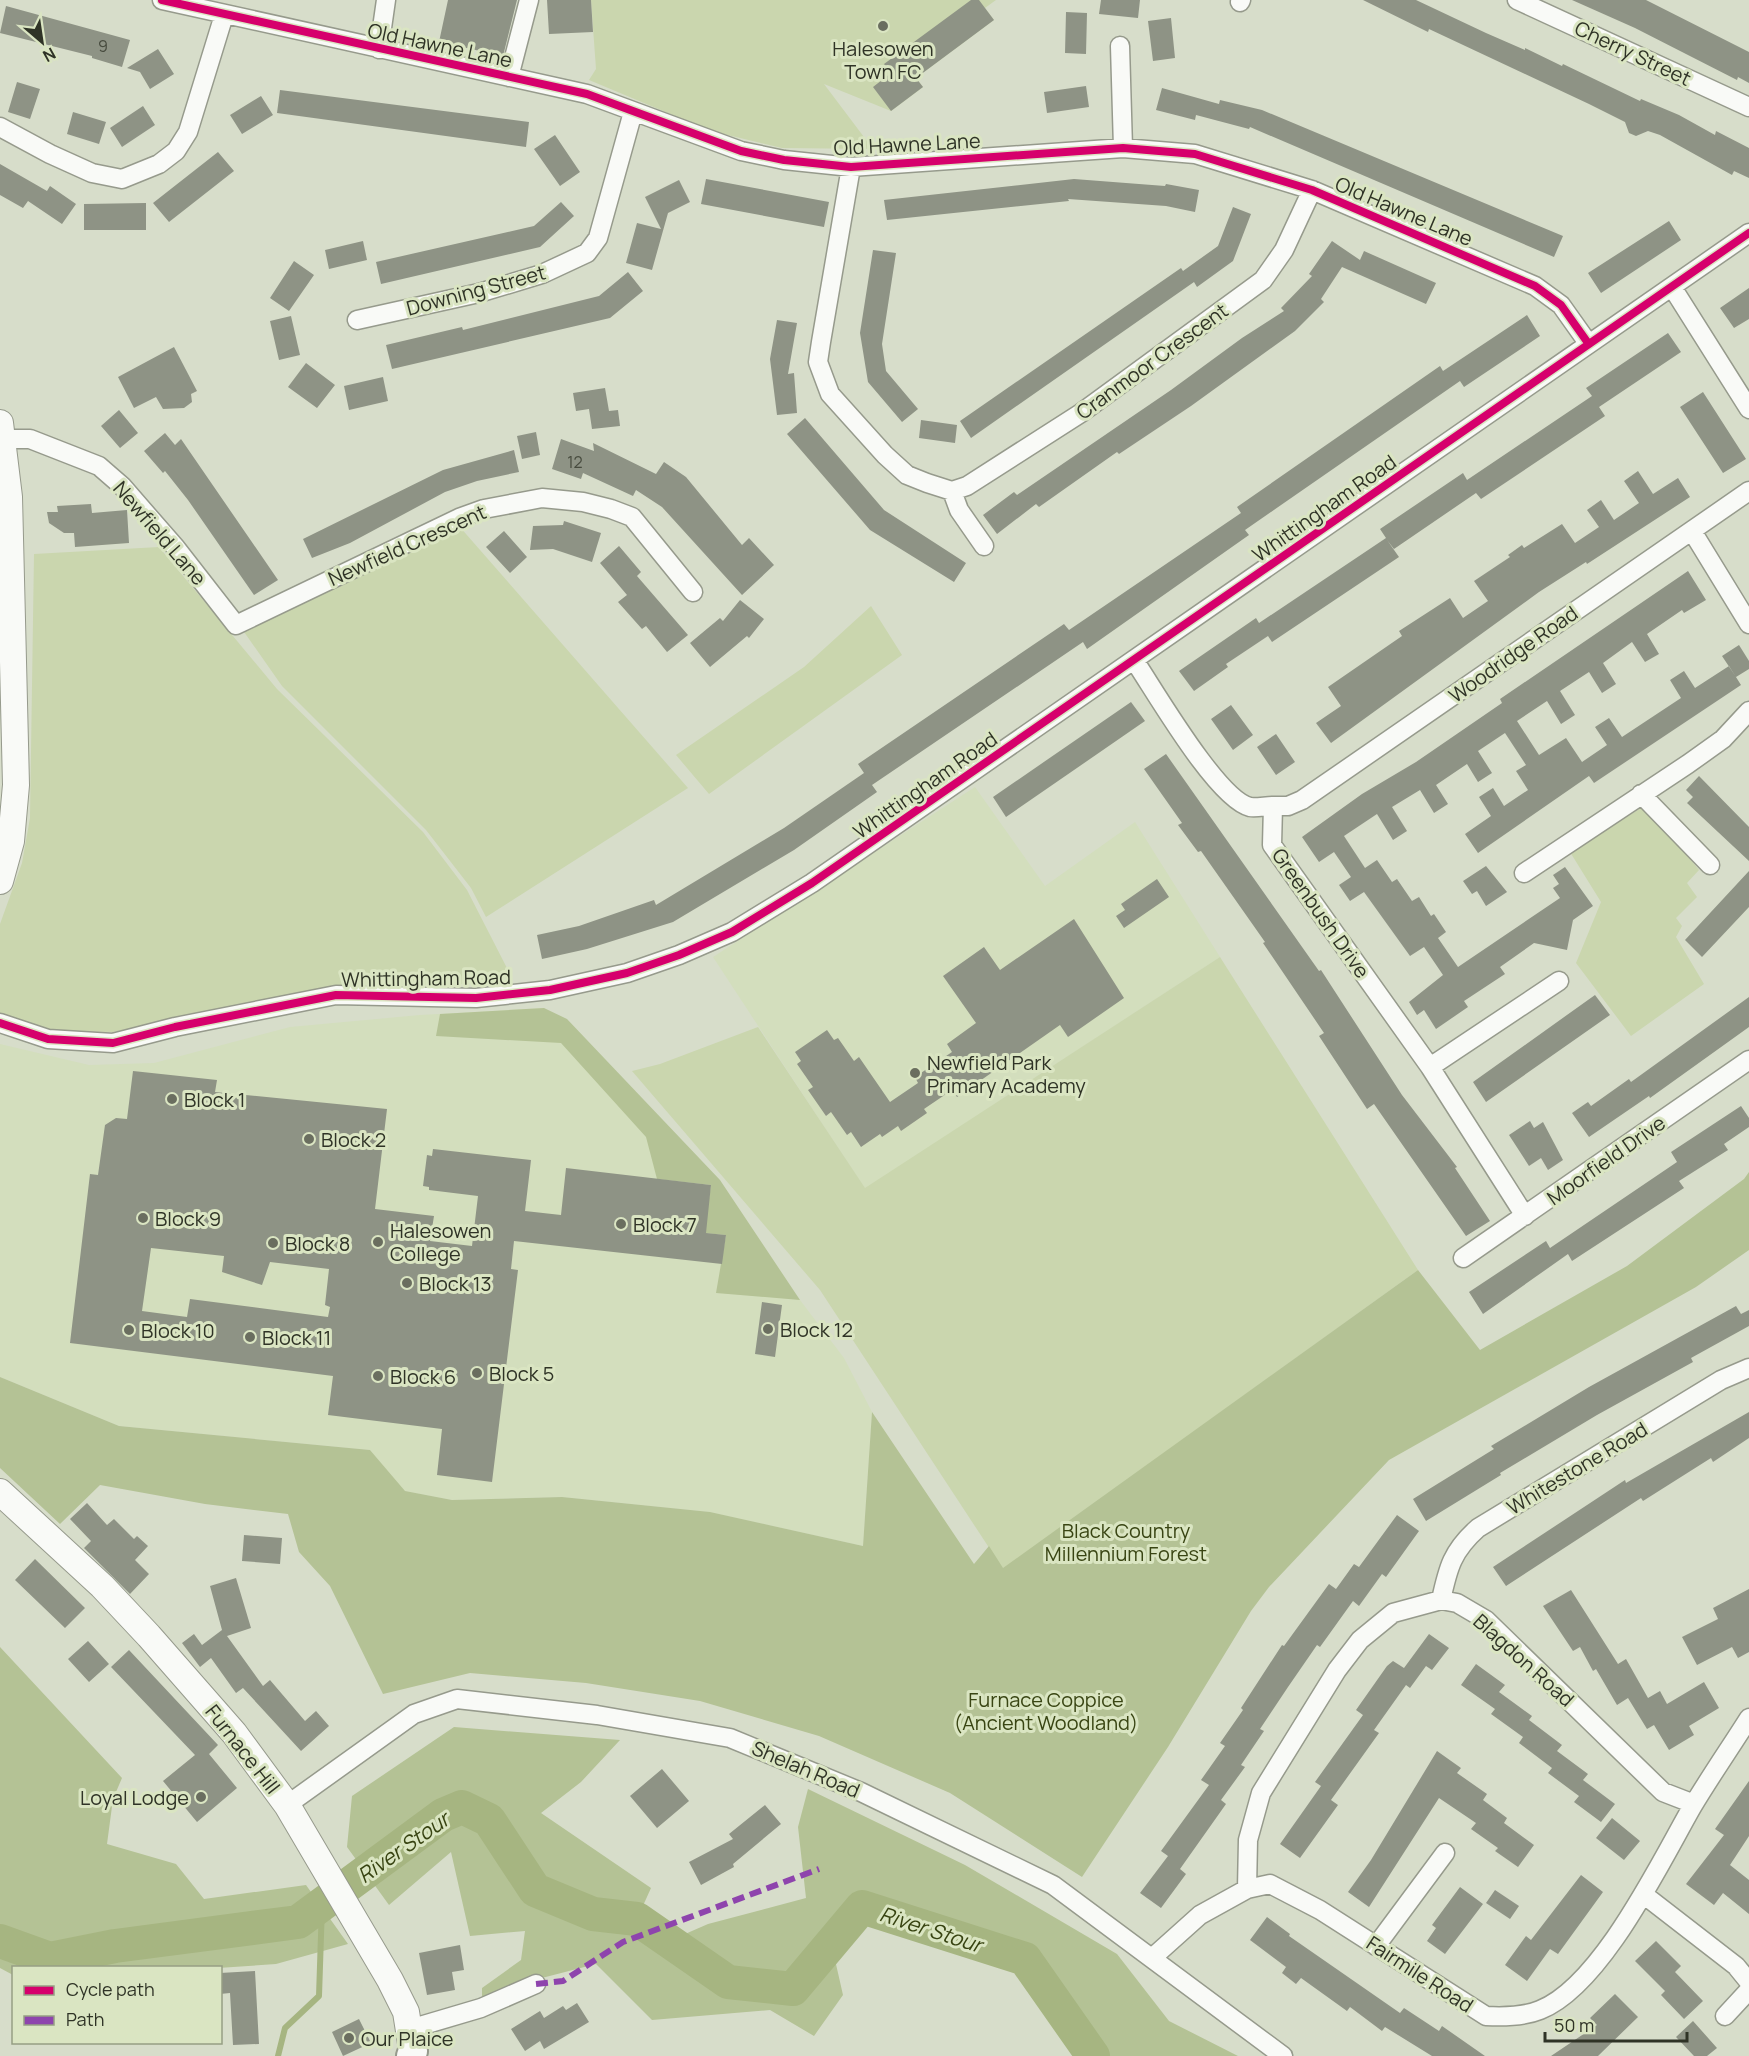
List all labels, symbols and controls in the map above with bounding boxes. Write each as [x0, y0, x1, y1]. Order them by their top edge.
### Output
north arrow [12, 12, 72, 72]
street label: Cherry Street [1570, 14, 1696, 92]
street label: Old Hawne Lane [365, 17, 515, 73]
marker: Halesowen Town FC [876, 19, 890, 33]
house number: 9 [98, 35, 108, 57]
place label: Halesowen Town FC [832, 35, 934, 85]
text: N [39, 43, 60, 68]
street label: Old Hawne Lane [833, 127, 981, 161]
street label: Old Hawne Lane [1331, 170, 1477, 252]
street label: Downing Street [403, 258, 549, 322]
street label: Cranmoor Crescent [1071, 297, 1233, 425]
street label: Whittingham Road [1247, 448, 1401, 568]
house number: 12 [567, 451, 583, 473]
street label: Newfield Lane [107, 475, 213, 591]
street label: Newfield Crescent [324, 498, 490, 592]
street label: Woodridge Road [1443, 599, 1583, 709]
street label: Whittingham Road [848, 725, 1002, 845]
street label: Greenbush Drive [1266, 843, 1376, 983]
street label: Whittingham Road [341, 963, 511, 993]
place label: Newfield Park Primary Academy [927, 1049, 1086, 1099]
marker: Newfield Park Primary Academy [908, 1066, 922, 1080]
place label: Block 1 [184, 1086, 246, 1113]
marker: Block 1 [165, 1092, 179, 1106]
street label: Moorfield Drive [1541, 1109, 1671, 1211]
place label: Block 2 [321, 1126, 386, 1153]
marker: Block 2 [302, 1132, 316, 1146]
place label: Block 9 [155, 1205, 221, 1232]
marker: Block 9 [136, 1211, 150, 1225]
place label: Block 7 [633, 1211, 697, 1238]
place label: Halesowen College [390, 1217, 491, 1267]
marker: Block 7 [614, 1217, 628, 1231]
place label: Block 8 [285, 1230, 350, 1257]
marker: Halesowen College [371, 1235, 385, 1249]
marker: Block 8 [266, 1236, 280, 1250]
place label: Block 13 [419, 1270, 492, 1297]
marker: Block 13 [400, 1276, 414, 1290]
place label: Block 12 [780, 1316, 853, 1343]
place label: Block 10 [141, 1317, 215, 1344]
marker: Block 12 [761, 1322, 775, 1336]
marker: Block 10 [122, 1323, 136, 1337]
place label: Block 11 [262, 1324, 331, 1351]
marker: Block 11 [243, 1330, 257, 1344]
place label: Block 5 [489, 1360, 554, 1387]
place label: Block 6 [390, 1363, 456, 1390]
marker: Block 5 [470, 1366, 484, 1380]
marker: Block 6 [371, 1369, 385, 1383]
street label: Whitestone Road [1502, 1415, 1652, 1521]
park label: Black Country Millennium Forest [1045, 1517, 1207, 1567]
street label: Blagdon Road [1468, 1608, 1580, 1712]
park label: Furnace Coppice (Ancient Woodland) [954, 1686, 1138, 1736]
street label: Furnace Hill [200, 1699, 286, 1799]
street label: Shelah Road [748, 1734, 864, 1804]
place label: Loyal Lodge [80, 1784, 189, 1811]
marker: Loyal Lodge [194, 1790, 208, 1804]
water label: River Stour [352, 1804, 456, 1889]
water label: River Stour [876, 1899, 988, 1959]
street label: Fairmile Road [1361, 1929, 1479, 2019]
legend [12, 1966, 222, 2044]
text: Cycle path [66, 1977, 155, 2001]
scale bar [1545, 2005, 1688, 2043]
text: Path [66, 2007, 104, 2031]
text: 50 m [1554, 2013, 1594, 2037]
place label: Our Plaice [361, 2025, 454, 2052]
marker: Our Plaice [342, 2031, 356, 2045]

